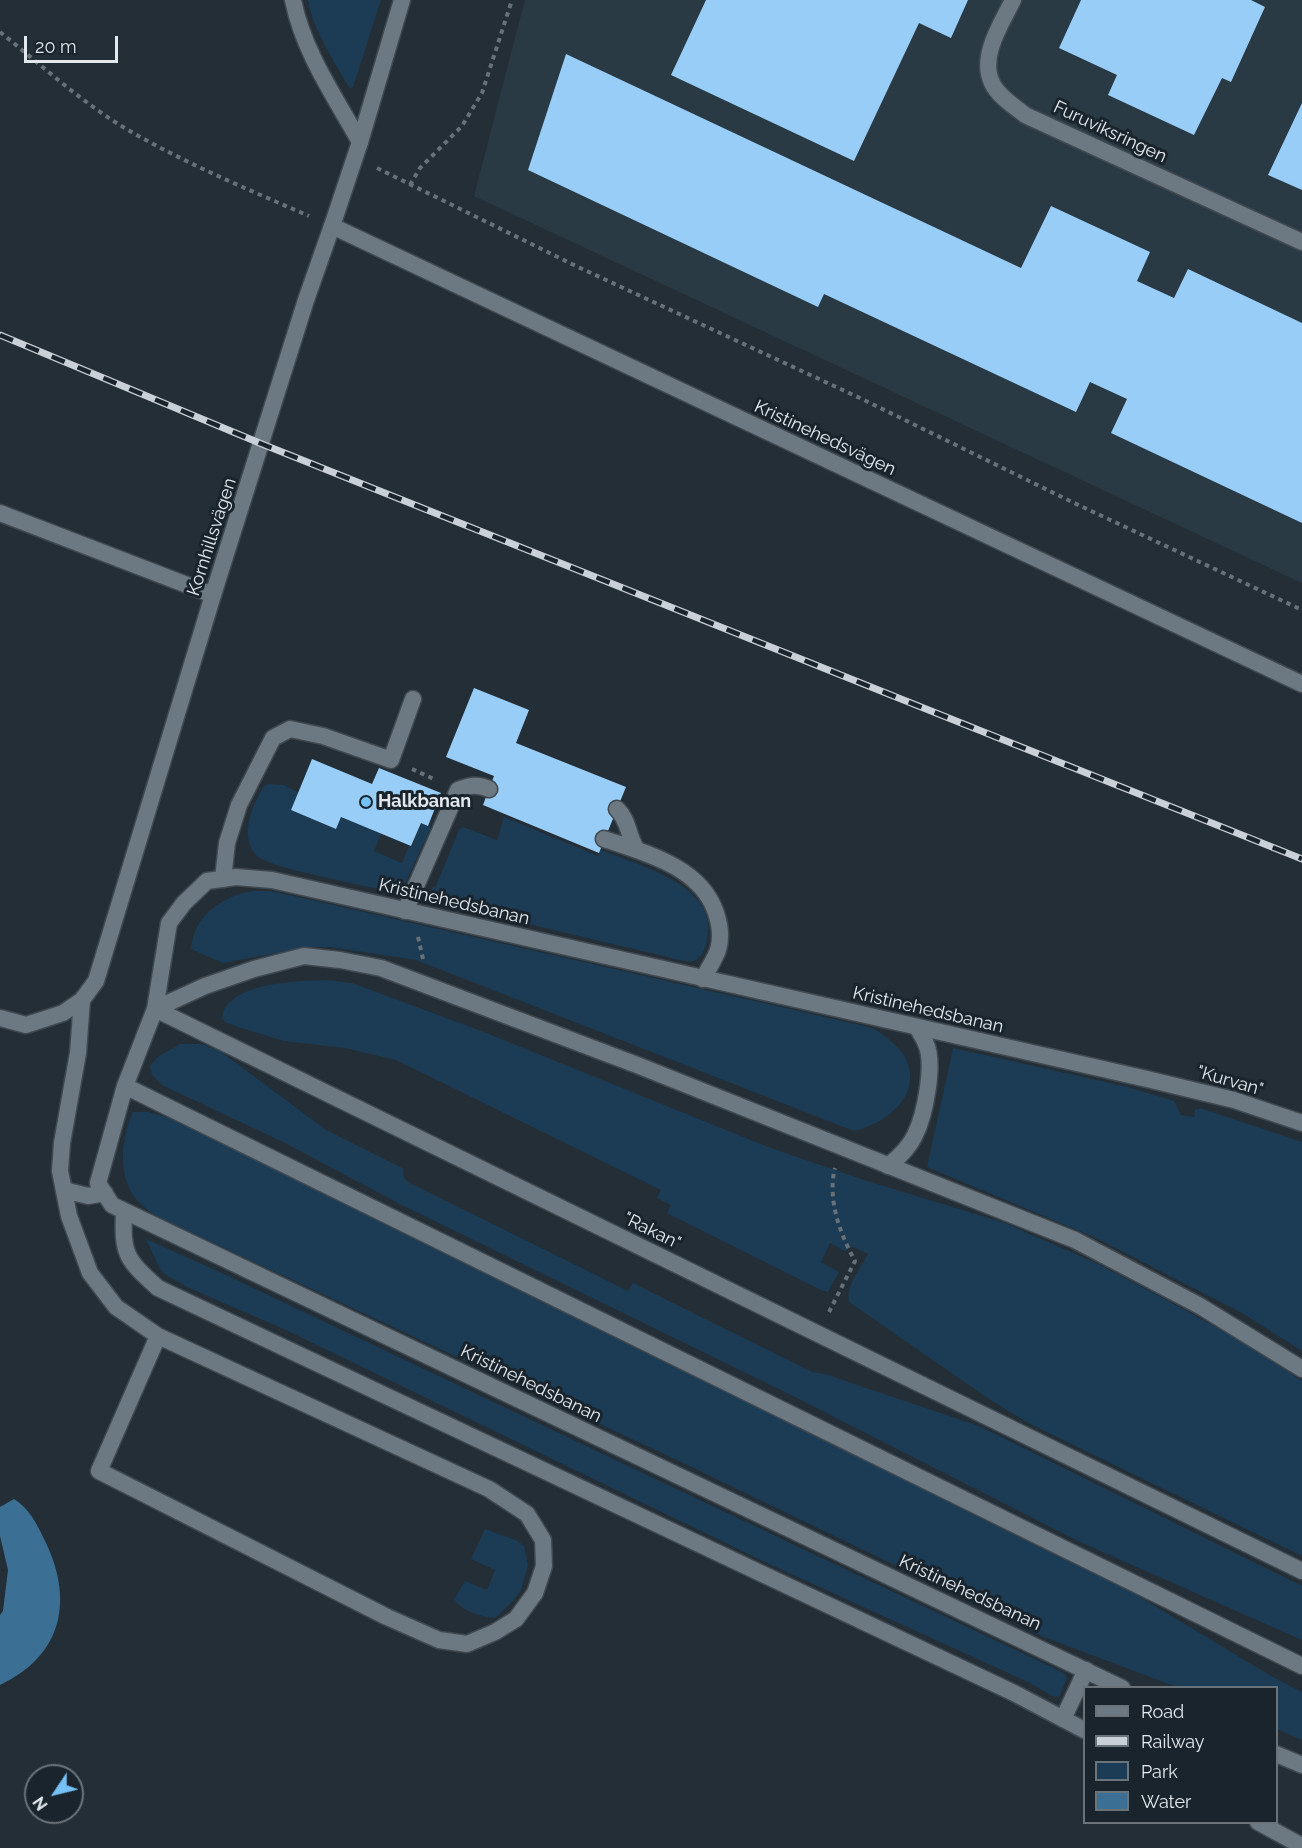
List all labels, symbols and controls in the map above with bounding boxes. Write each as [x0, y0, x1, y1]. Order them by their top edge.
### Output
scale bar [27, 24, 122, 62]
text: 20 m [35, 36, 77, 57]
street label: Furuviksringen [1050, 96, 1170, 168]
street label: Kristinehedsvägen [751, 396, 899, 480]
street label: Kornhillsvägen [183, 475, 241, 599]
place label: Halkbanan [378, 791, 471, 813]
marker: Halkbanan [359, 795, 373, 809]
street label: Kristinehedsbanan [376, 874, 532, 930]
street label: Kristinehedsbanan [850, 982, 1006, 1038]
street label: "Kurvan" [1194, 1061, 1266, 1101]
street label: "Rakan" [620, 1208, 684, 1254]
street label: Kristinehedsbanan [457, 1340, 605, 1428]
street label: Kristinehedsbanan [896, 1551, 1044, 1635]
legend [1083, 1686, 1278, 1824]
text: Road [1141, 1701, 1184, 1722]
text: Railway [1141, 1731, 1205, 1752]
text: Park [1141, 1761, 1178, 1782]
north arrow [24, 1764, 84, 1824]
text: Water [1141, 1791, 1191, 1812]
text: N [29, 1793, 52, 1814]

